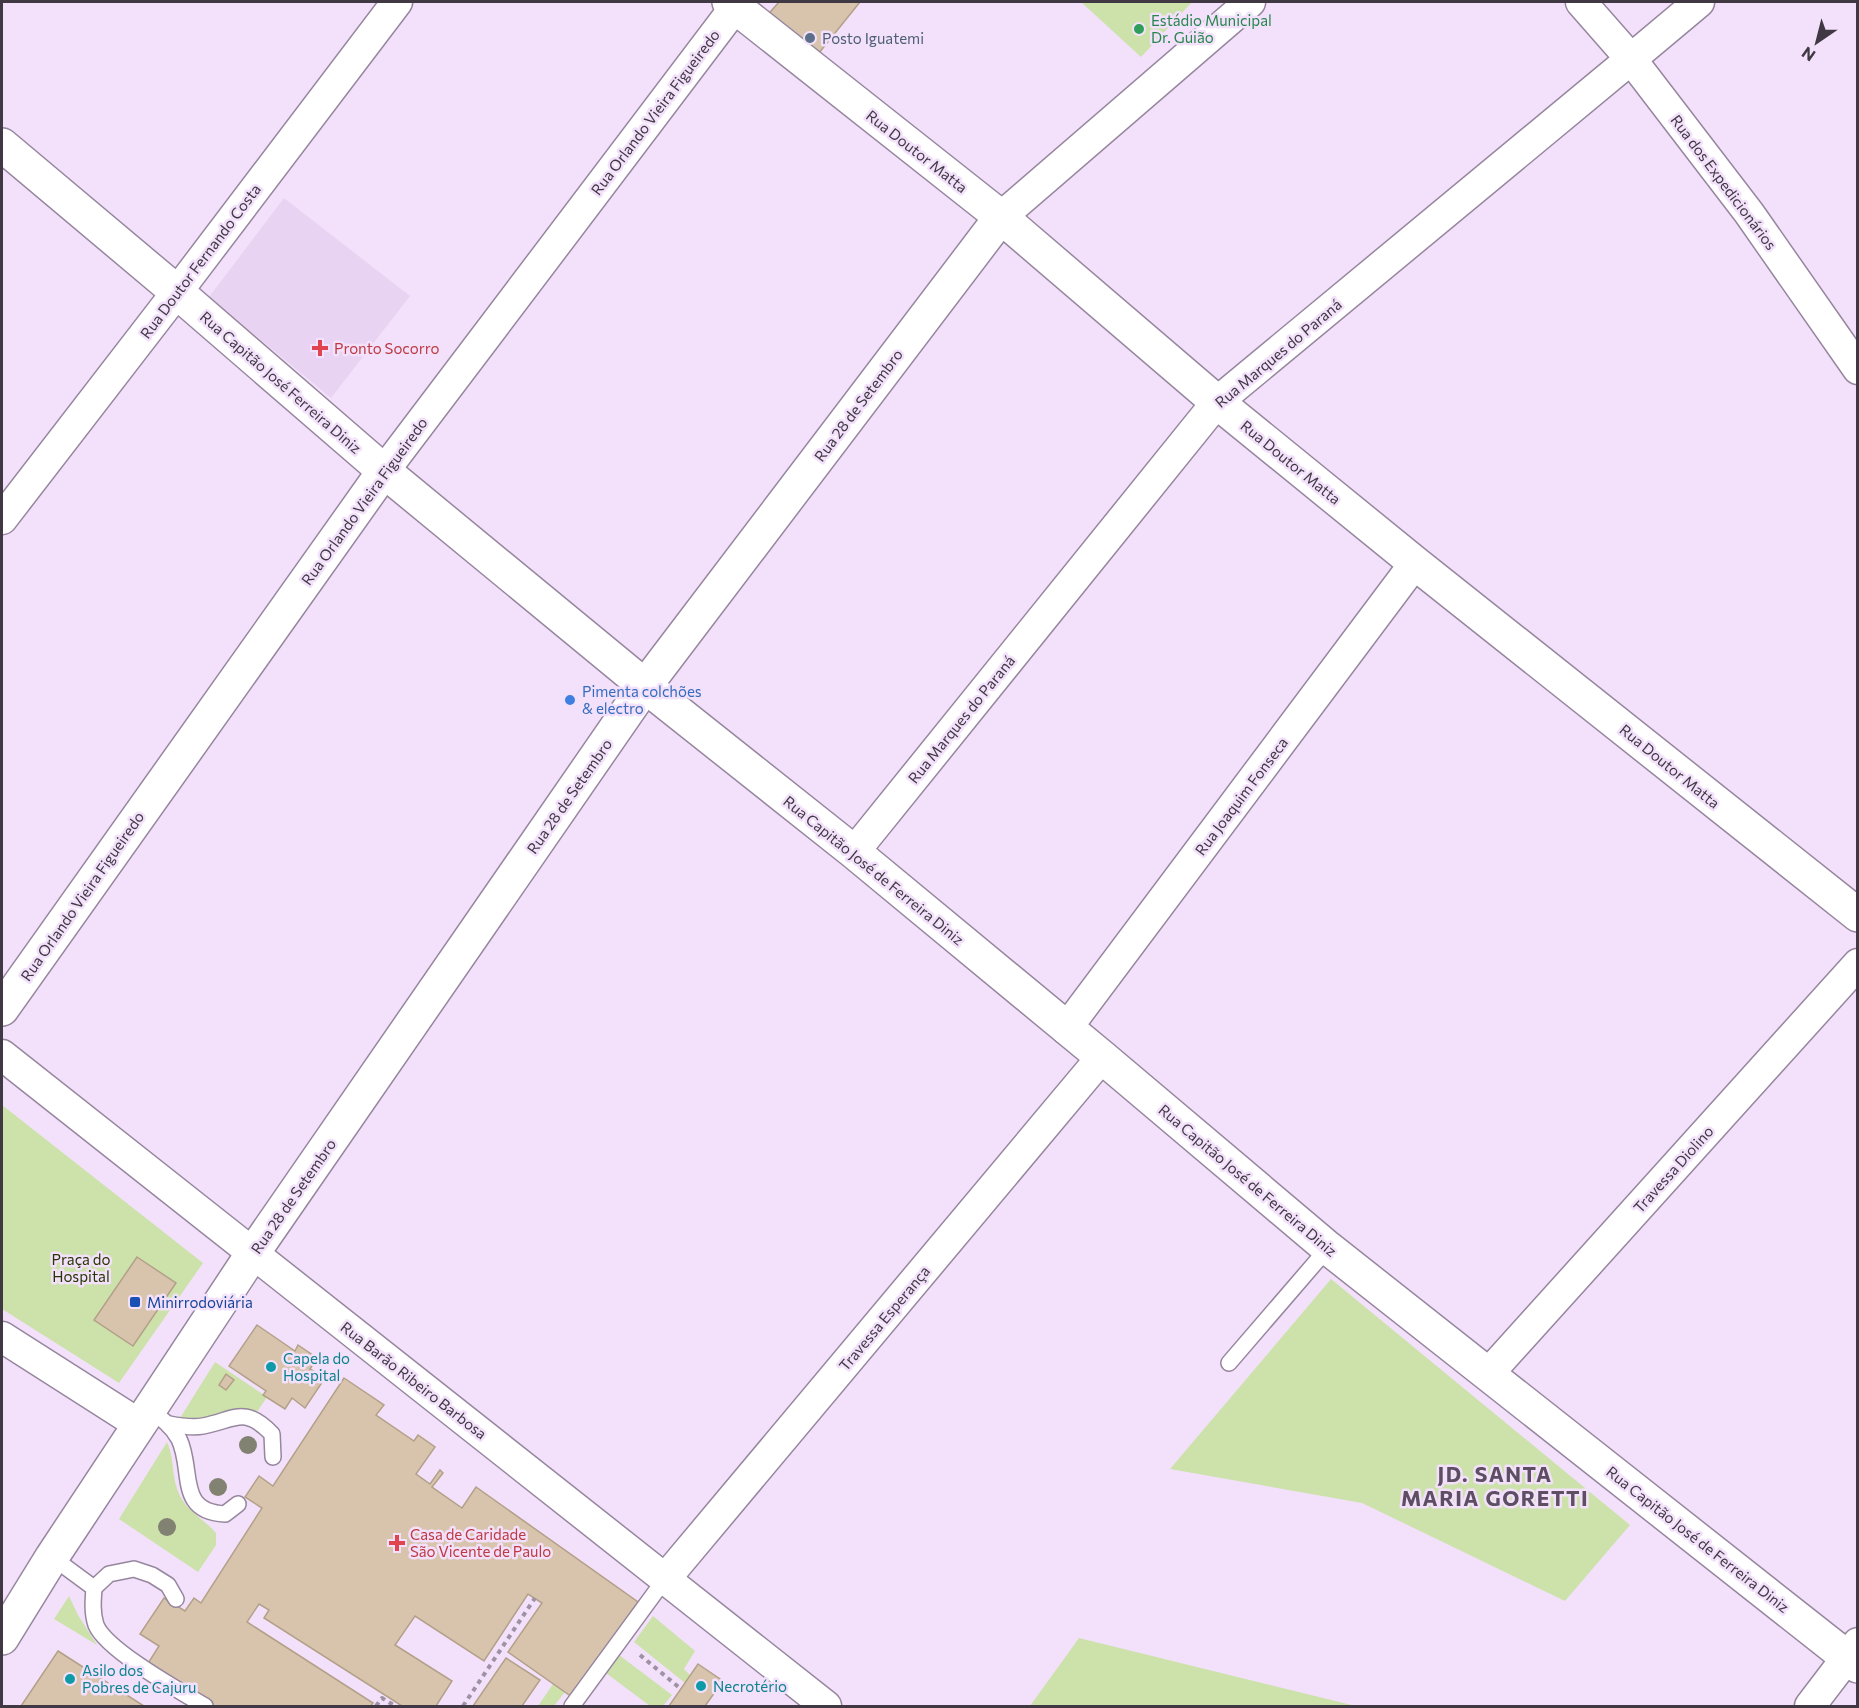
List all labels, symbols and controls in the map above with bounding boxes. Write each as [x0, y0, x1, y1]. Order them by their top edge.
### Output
place label: Estádio Municipal Dr. Guião [1151, 11, 1272, 46]
north arrow [1787, 12, 1847, 72]
marker: Estádio Municipal Dr. Guião [1132, 22, 1146, 36]
street label: Rua Orlando Vieira Figueiredo [587, 26, 723, 198]
place label: Posto Iguatemi [822, 29, 924, 47]
marker: Posto Iguatemi [803, 31, 817, 45]
text: N [1798, 43, 1818, 66]
street label: Rua Doutor Matta [863, 106, 971, 196]
street label: Rua dos Expedicionários [1667, 111, 1781, 253]
street label: Rua Doutor Fernando Costa [136, 180, 264, 342]
street label: Rua Marques do Paraná [1211, 295, 1345, 411]
street label: Rua Capitão José Ferreira Diniz [197, 307, 365, 457]
marker: Pronto Socorro [311, 339, 329, 357]
place label: Pronto Socorro [334, 339, 439, 357]
street label: Rua 28 de Setembro [810, 345, 906, 465]
street label: Rua Orlando Vieira Figueiredo [297, 414, 431, 588]
street label: Rua Doutor Matta [1237, 416, 1345, 508]
street label: Rua Marques do Paraná [904, 651, 1018, 787]
place label: Pimenta colchões & electro [582, 682, 702, 717]
marker: Pimenta colchões & electro [563, 693, 577, 707]
street label: Rua Doutor Matta [1616, 720, 1724, 812]
street label: Rua Joaquim Fonseca [1191, 733, 1291, 859]
street label: Rua 28 de Setembro [523, 735, 615, 857]
street label: Rua Capitão José de Ferreira Diniz [780, 792, 968, 948]
street label: Rua Orlando Vieira Figueiredo [17, 808, 147, 984]
street label: Rua Capitão José de Ferreira Diniz [1155, 1100, 1341, 1260]
street label: Travessa Diolino [1629, 1122, 1717, 1216]
street label: Rua 28 de Setembro [247, 1135, 339, 1257]
park label: Praça do Hospital [52, 1250, 110, 1285]
street label: Travessa Esperança [835, 1262, 933, 1374]
place label: Minirrodoviária [147, 1293, 253, 1311]
marker: Minirrodoviária [128, 1295, 142, 1309]
street label: Rua Barão Ribeiro Barbosa [338, 1317, 490, 1443]
place label: Capela do Hospital [283, 1349, 350, 1384]
marker: Capela do Hospital [264, 1360, 278, 1374]
district label: JD. SANTA MARIA GORETTI [1401, 1461, 1589, 1510]
street label: Rua Capitão José de Ferreira Diniz [1603, 1462, 1793, 1616]
place label: Casa de Caridade São Vicente de Paulo [410, 1525, 551, 1560]
marker: Casa de Caridade São Vicente de Paulo [388, 1534, 406, 1552]
place label: Asilo dos Pobres de Cajuru [82, 1661, 196, 1696]
marker: Asilo dos Pobres de Cajuru [63, 1672, 77, 1686]
place label: Necrotério [713, 1677, 787, 1695]
marker: Necrotério [694, 1679, 708, 1693]

